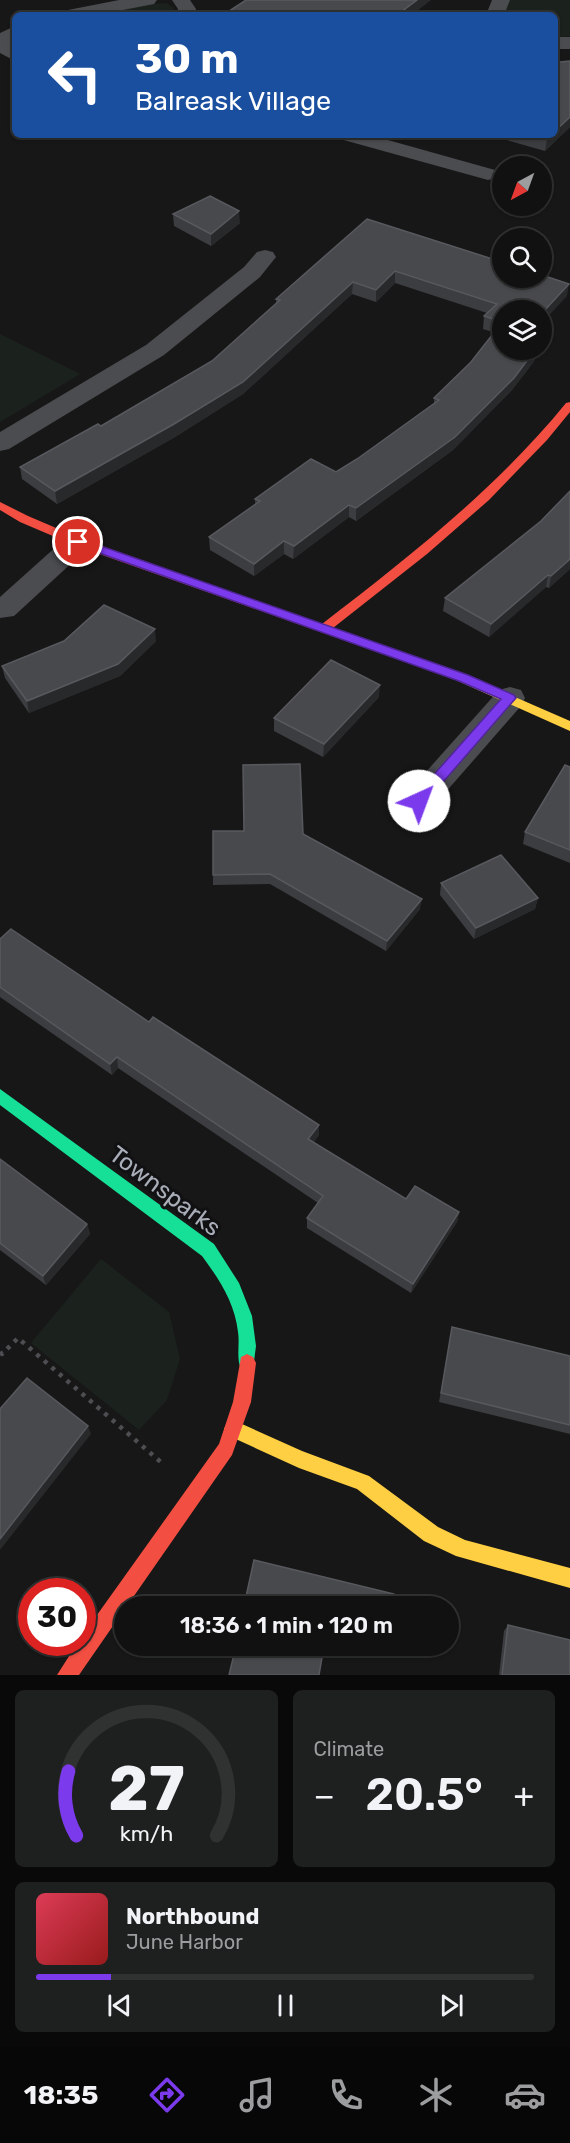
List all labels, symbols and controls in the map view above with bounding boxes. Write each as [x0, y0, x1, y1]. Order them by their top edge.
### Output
text: 30 m [135, 34, 239, 84]
icon: left [36, 36, 114, 114]
text: Balreask Village [135, 85, 331, 117]
north arrow [492, 156, 552, 216]
map controls [492, 156, 552, 360]
button: search [492, 228, 552, 288]
button: layers [492, 300, 552, 360]
pin [52, 516, 103, 567]
icon: arrive [61, 525, 94, 558]
position arrow [387, 769, 451, 833]
street label: Townsparks [104, 1140, 226, 1242]
speed limit sign: 30 [18, 1578, 96, 1656]
text: 18:36 · 1 min · 120 m [180, 1612, 393, 1639]
text: Climate [314, 1737, 384, 1761]
text: 27 [108, 1752, 184, 1826]
text: 20.5° [366, 1768, 483, 1821]
text: − [314, 1776, 335, 1815]
text: + [513, 1776, 534, 1815]
text: km/h [119, 1821, 173, 1846]
text: Northbound [126, 1903, 259, 1930]
text: June Harbor [126, 1930, 243, 1954]
icon: previous [103, 1989, 136, 2022]
icon: pause [269, 1989, 302, 2022]
icon: next [435, 1989, 468, 2022]
icon: directions [146, 2074, 188, 2116]
icon: music [236, 2074, 278, 2116]
icon: phone [325, 2074, 367, 2116]
icon: climate [415, 2074, 457, 2116]
icon: car [504, 2074, 546, 2116]
text: 18:35 [24, 2079, 99, 2111]

